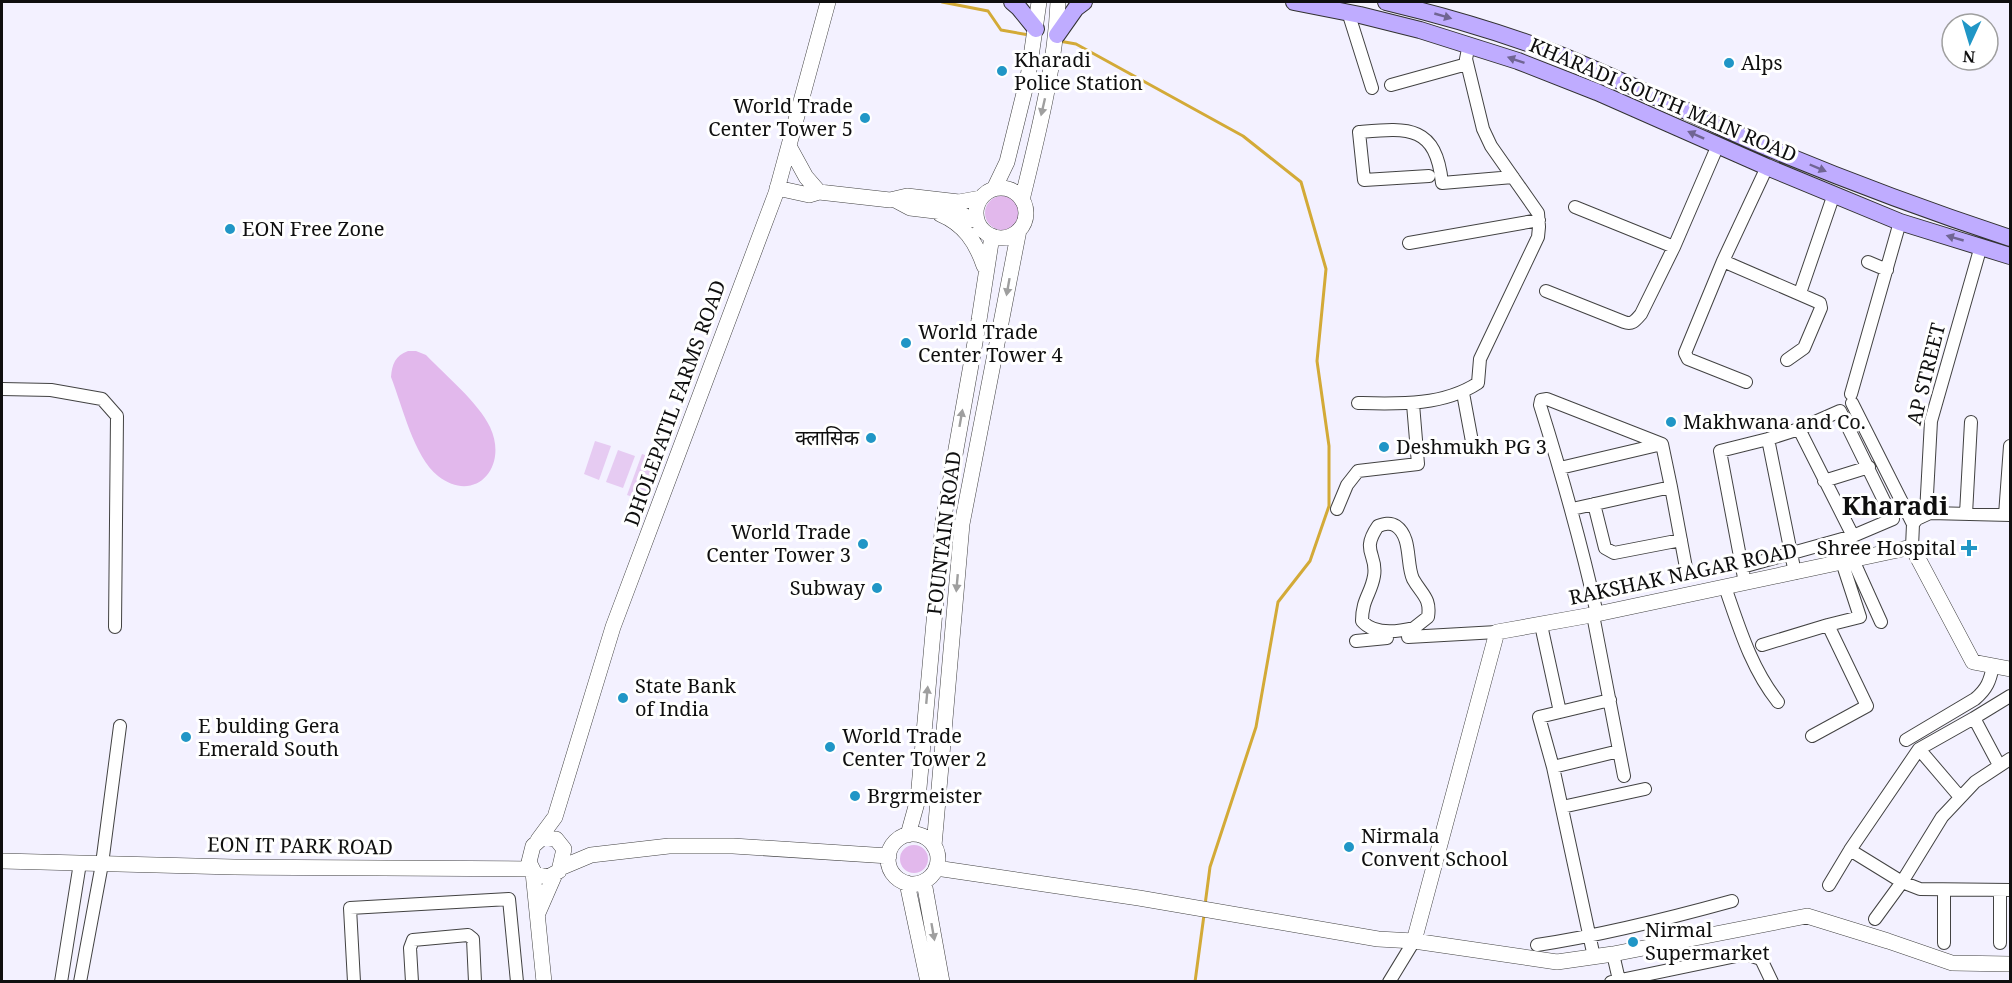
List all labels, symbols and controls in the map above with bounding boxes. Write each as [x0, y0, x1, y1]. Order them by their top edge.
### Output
one-way arrow [1434, 12, 1452, 21]
north arrow [1940, 12, 2000, 72]
street label: KHARADI SOUTH MAIN ROAD [1525, 31, 1801, 168]
place label: Kharadi Police Station [1014, 46, 1143, 96]
text: N [1962, 46, 1976, 68]
place label: Alps [1741, 49, 1783, 76]
one-way arrow [1507, 55, 1525, 65]
marker: Alps [1722, 56, 1736, 70]
marker: Kharadi Police Station [995, 64, 1009, 78]
place label: World Trade Center Tower 5 [708, 92, 853, 142]
one-way arrow [1038, 98, 1048, 117]
marker: World Trade Center Tower 5 [858, 111, 872, 125]
one-way arrow [1687, 130, 1705, 140]
one-way arrow [1809, 163, 1827, 173]
place label: EON Free Zone [242, 215, 385, 242]
marker: EON Free Zone [223, 222, 237, 236]
one-way arrow [1946, 233, 1964, 242]
street label: DHOLEPATIL FARMS ROAD [617, 276, 732, 529]
one-way arrow [1003, 278, 1012, 297]
place label: World Trade Center Tower 4 [918, 318, 1063, 368]
street label: AP STREET [1900, 320, 1951, 428]
marker: World Trade Center Tower 4 [899, 336, 913, 350]
one-way arrow [957, 408, 966, 427]
place label: Makhwana and Co. [1683, 408, 1866, 435]
marker: Makhwana and Co. [1664, 415, 1678, 429]
place label: क्लासिक [795, 424, 860, 451]
marker: क्लासिक [864, 431, 878, 445]
place label: Deshmukh PG 3 [1396, 433, 1547, 460]
marker: Deshmukh PG 3 [1377, 440, 1391, 454]
street label: FOUNTAIN ROAD [920, 449, 967, 616]
district label: Kharadi [1842, 487, 1948, 523]
place label: World Trade Center Tower 3 [706, 518, 851, 568]
place label: Shree Hospital [1817, 534, 1956, 561]
street label: RAKSHAK NAGAR ROAD [1566, 536, 1800, 611]
marker: World Trade Center Tower 3 [856, 537, 870, 551]
marker: Shree Hospital [1960, 539, 1978, 557]
one-way arrow [952, 573, 962, 592]
place label: Subway [790, 574, 866, 601]
marker: Subway [870, 581, 884, 595]
place label: State Bank of India [635, 672, 736, 722]
one-way arrow [922, 685, 931, 704]
marker: State Bank of India [616, 691, 630, 705]
place label: E bulding Gera Emerald South [198, 712, 340, 762]
place label: World Trade Center Tower 2 [842, 722, 987, 772]
marker: E bulding Gera Emerald South [179, 730, 193, 744]
marker: World Trade Center Tower 2 [823, 740, 837, 754]
place label: Brgrmeister [867, 782, 982, 809]
marker: Brgrmeister [848, 789, 862, 803]
place label: Nirmala Convent School [1361, 822, 1508, 872]
street label: EON IT PARK ROAD [207, 830, 393, 861]
marker: Nirmala Convent School [1342, 840, 1356, 854]
place label: Nirmal Supermarket [1645, 916, 1770, 966]
one-way arrow [928, 922, 937, 941]
marker: Nirmal Supermarket [1626, 935, 1640, 949]

